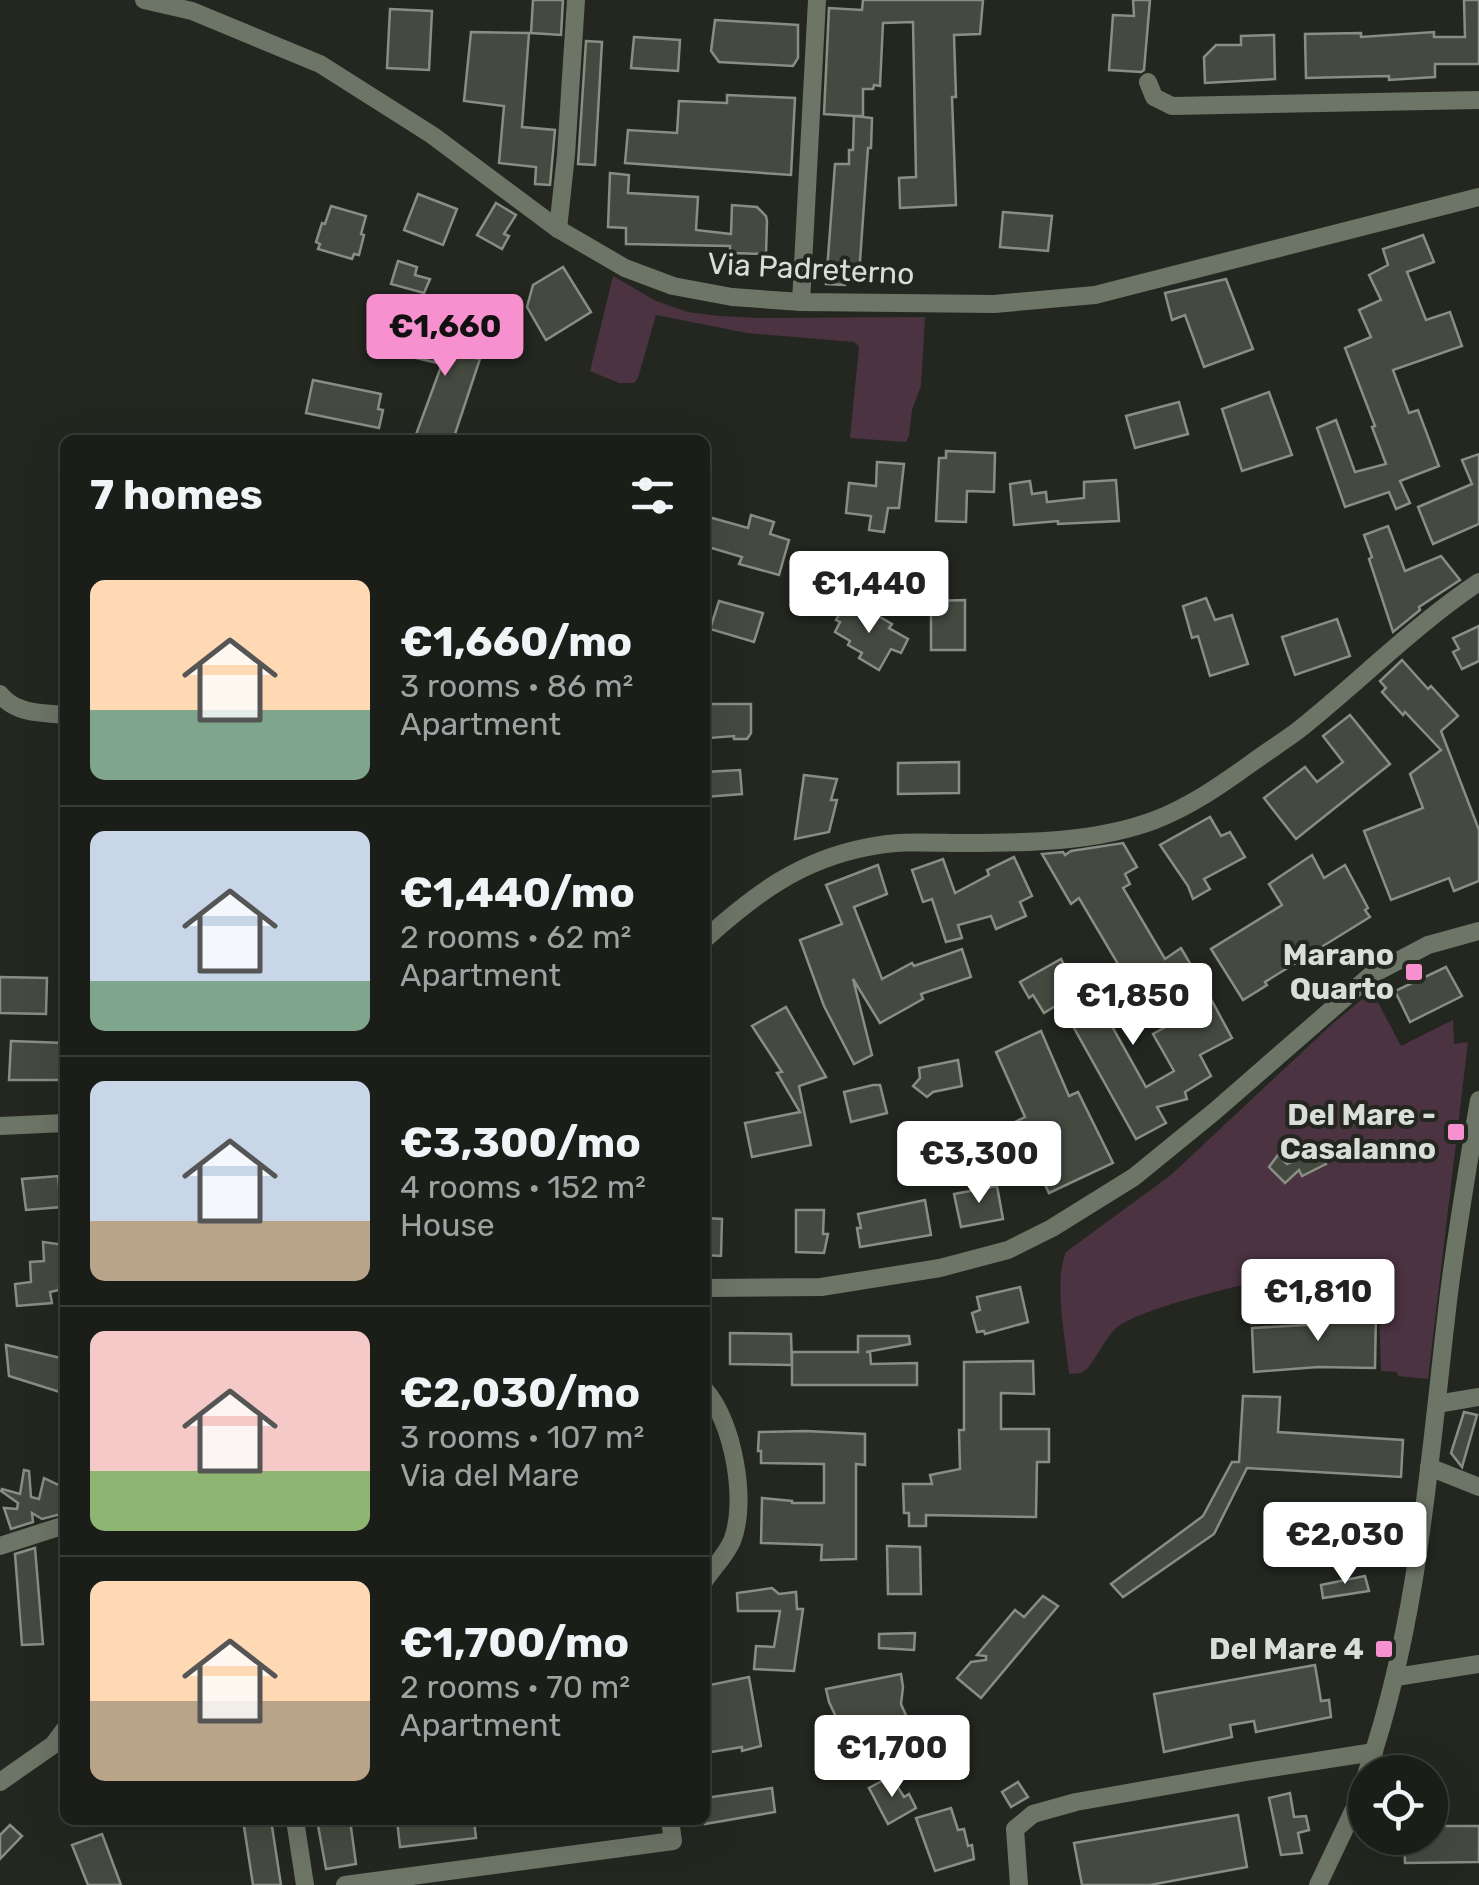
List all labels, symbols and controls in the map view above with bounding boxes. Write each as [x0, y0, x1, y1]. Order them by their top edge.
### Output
street label: Via Padreterno [707, 246, 915, 292]
pin: €1,660 [364, 294, 526, 379]
text: €1,660 [388, 307, 502, 345]
icon: filters [625, 468, 680, 523]
text: 7 homes [90, 470, 263, 520]
pin: €1,440 [788, 551, 950, 636]
text: €1,440 [811, 564, 927, 602]
text: €1,660/mo [400, 617, 632, 667]
icon: home [170, 620, 290, 740]
text: 3 rooms · 86 m² [400, 667, 634, 705]
text: Apartment [400, 705, 561, 743]
text: €1,440/mo [400, 868, 635, 918]
icon: home [170, 871, 290, 991]
text: 2 rooms · 62 m² [400, 918, 632, 956]
place label: Marano Quarto [1283, 937, 1394, 1007]
text: Apartment [400, 956, 561, 994]
marker: Marano Quarto [1403, 961, 1425, 983]
pin: €1,850 [1052, 963, 1214, 1048]
text: €1,850 [1076, 976, 1190, 1014]
place label: Del Mare - Casalanno [1280, 1097, 1436, 1167]
text: €3,300/mo [400, 1118, 641, 1168]
icon: home [170, 1121, 290, 1241]
pin: €3,300 [898, 1121, 1060, 1206]
marker: Del Mare - Casalanno [1445, 1121, 1467, 1143]
text: €3,300 [919, 1134, 1039, 1172]
text: 4 rooms · 152 m² [400, 1168, 646, 1206]
text: House [400, 1206, 495, 1244]
pin: €1,810 [1237, 1259, 1399, 1344]
text: €1,810 [1263, 1272, 1373, 1310]
text: €2,030/mo [400, 1368, 640, 1418]
icon: home [170, 1371, 290, 1491]
text: 3 rooms · 107 m² [400, 1418, 644, 1456]
text: Via del Mare [400, 1456, 580, 1494]
pin: €2,030 [1264, 1502, 1426, 1587]
text: €2,030 [1285, 1515, 1405, 1553]
text: €1,700/mo [400, 1618, 629, 1668]
icon: home [170, 1621, 290, 1741]
place label: Del Mare 4 [1209, 1631, 1364, 1667]
marker: Del Mare 4 [1373, 1638, 1395, 1660]
text: 2 rooms · 70 m² [400, 1668, 630, 1706]
text: Apartment [400, 1706, 561, 1744]
pin: €1,700 [811, 1715, 973, 1800]
text: €1,700 [837, 1728, 947, 1766]
map controls [1348, 1755, 1448, 1855]
button: locate [1348, 1755, 1448, 1855]

